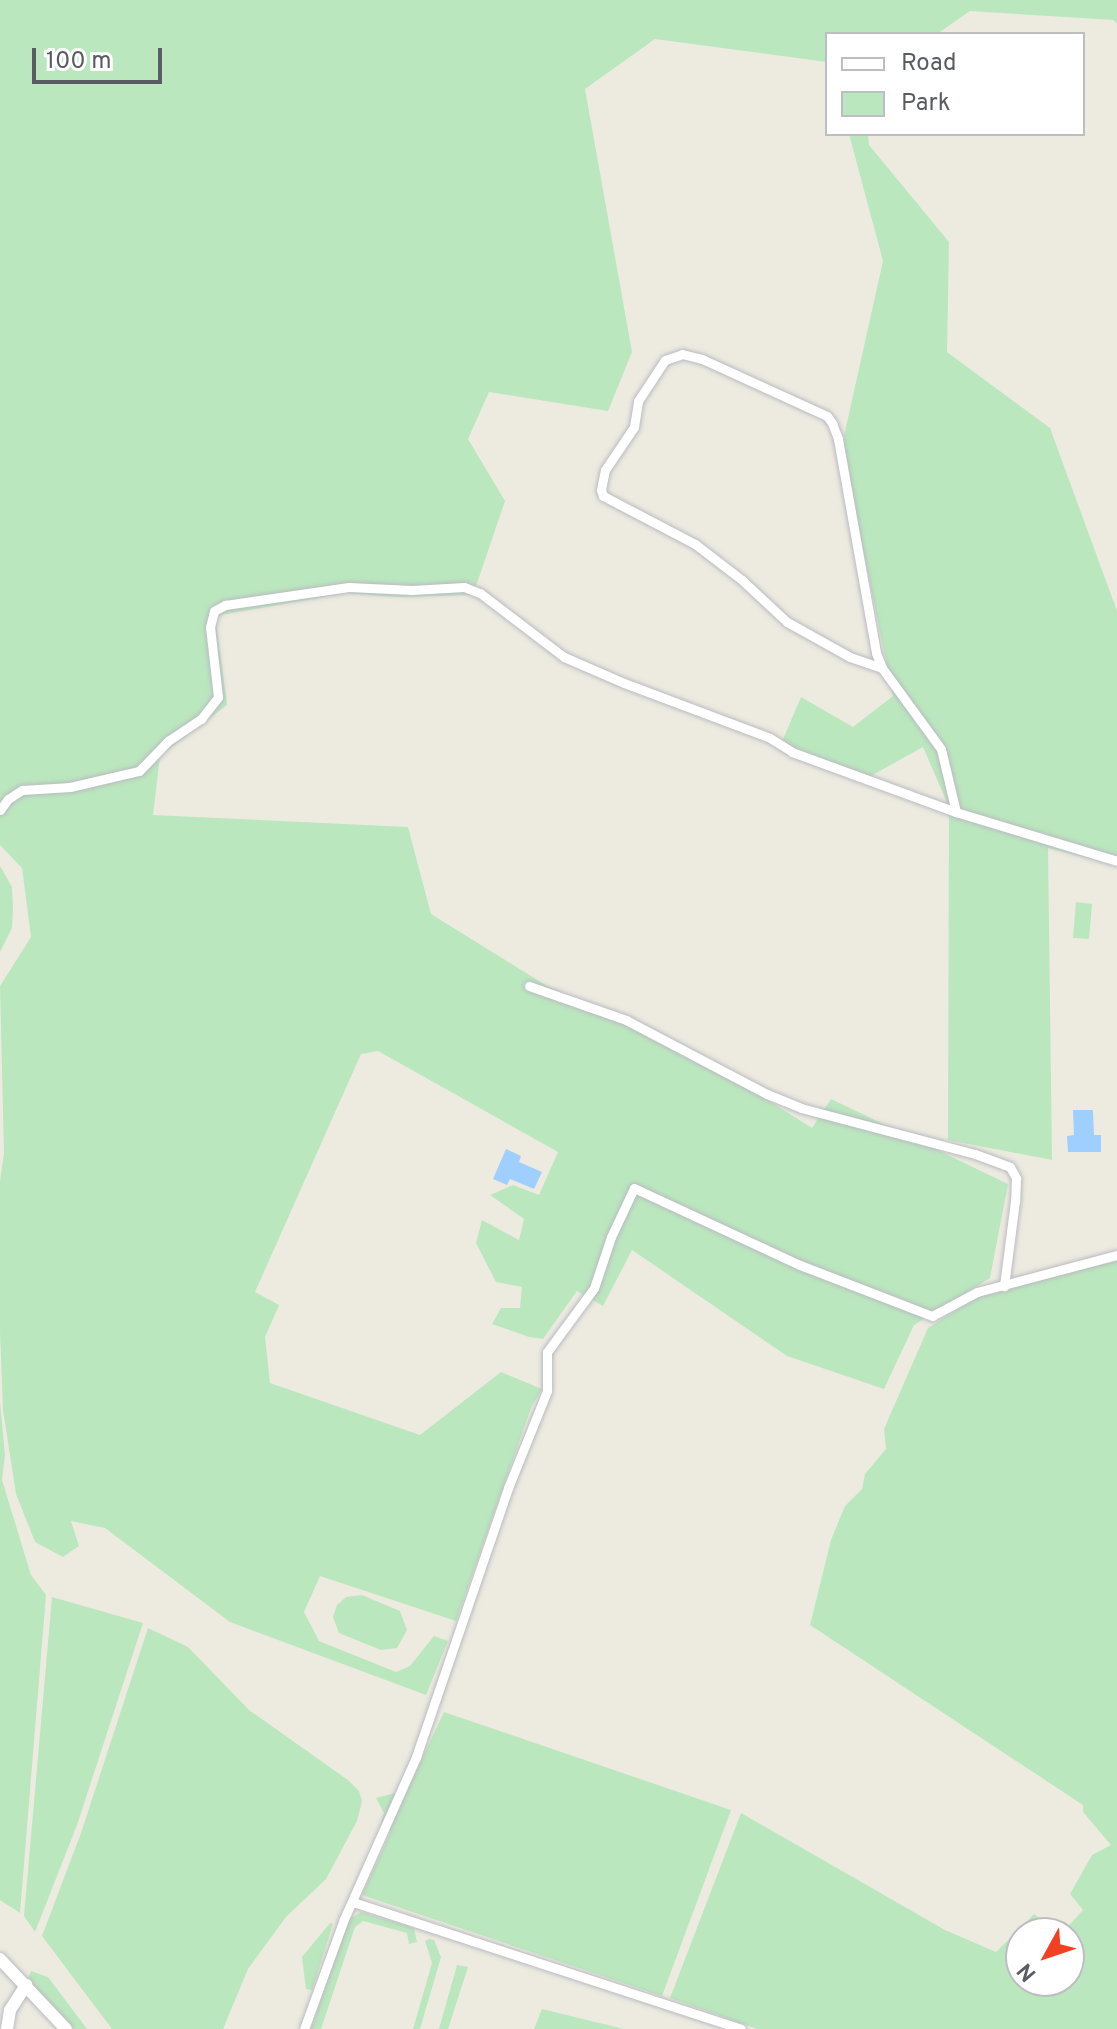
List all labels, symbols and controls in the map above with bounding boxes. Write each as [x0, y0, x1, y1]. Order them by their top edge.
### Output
scale bar [36, 32, 166, 82]
legend [825, 32, 1085, 136]
text: 100 m [46, 47, 112, 77]
text: Road [901, 49, 957, 79]
text: Park [901, 89, 951, 119]
north arrow [1005, 1917, 1085, 1997]
text: N [1012, 1957, 1043, 1986]

